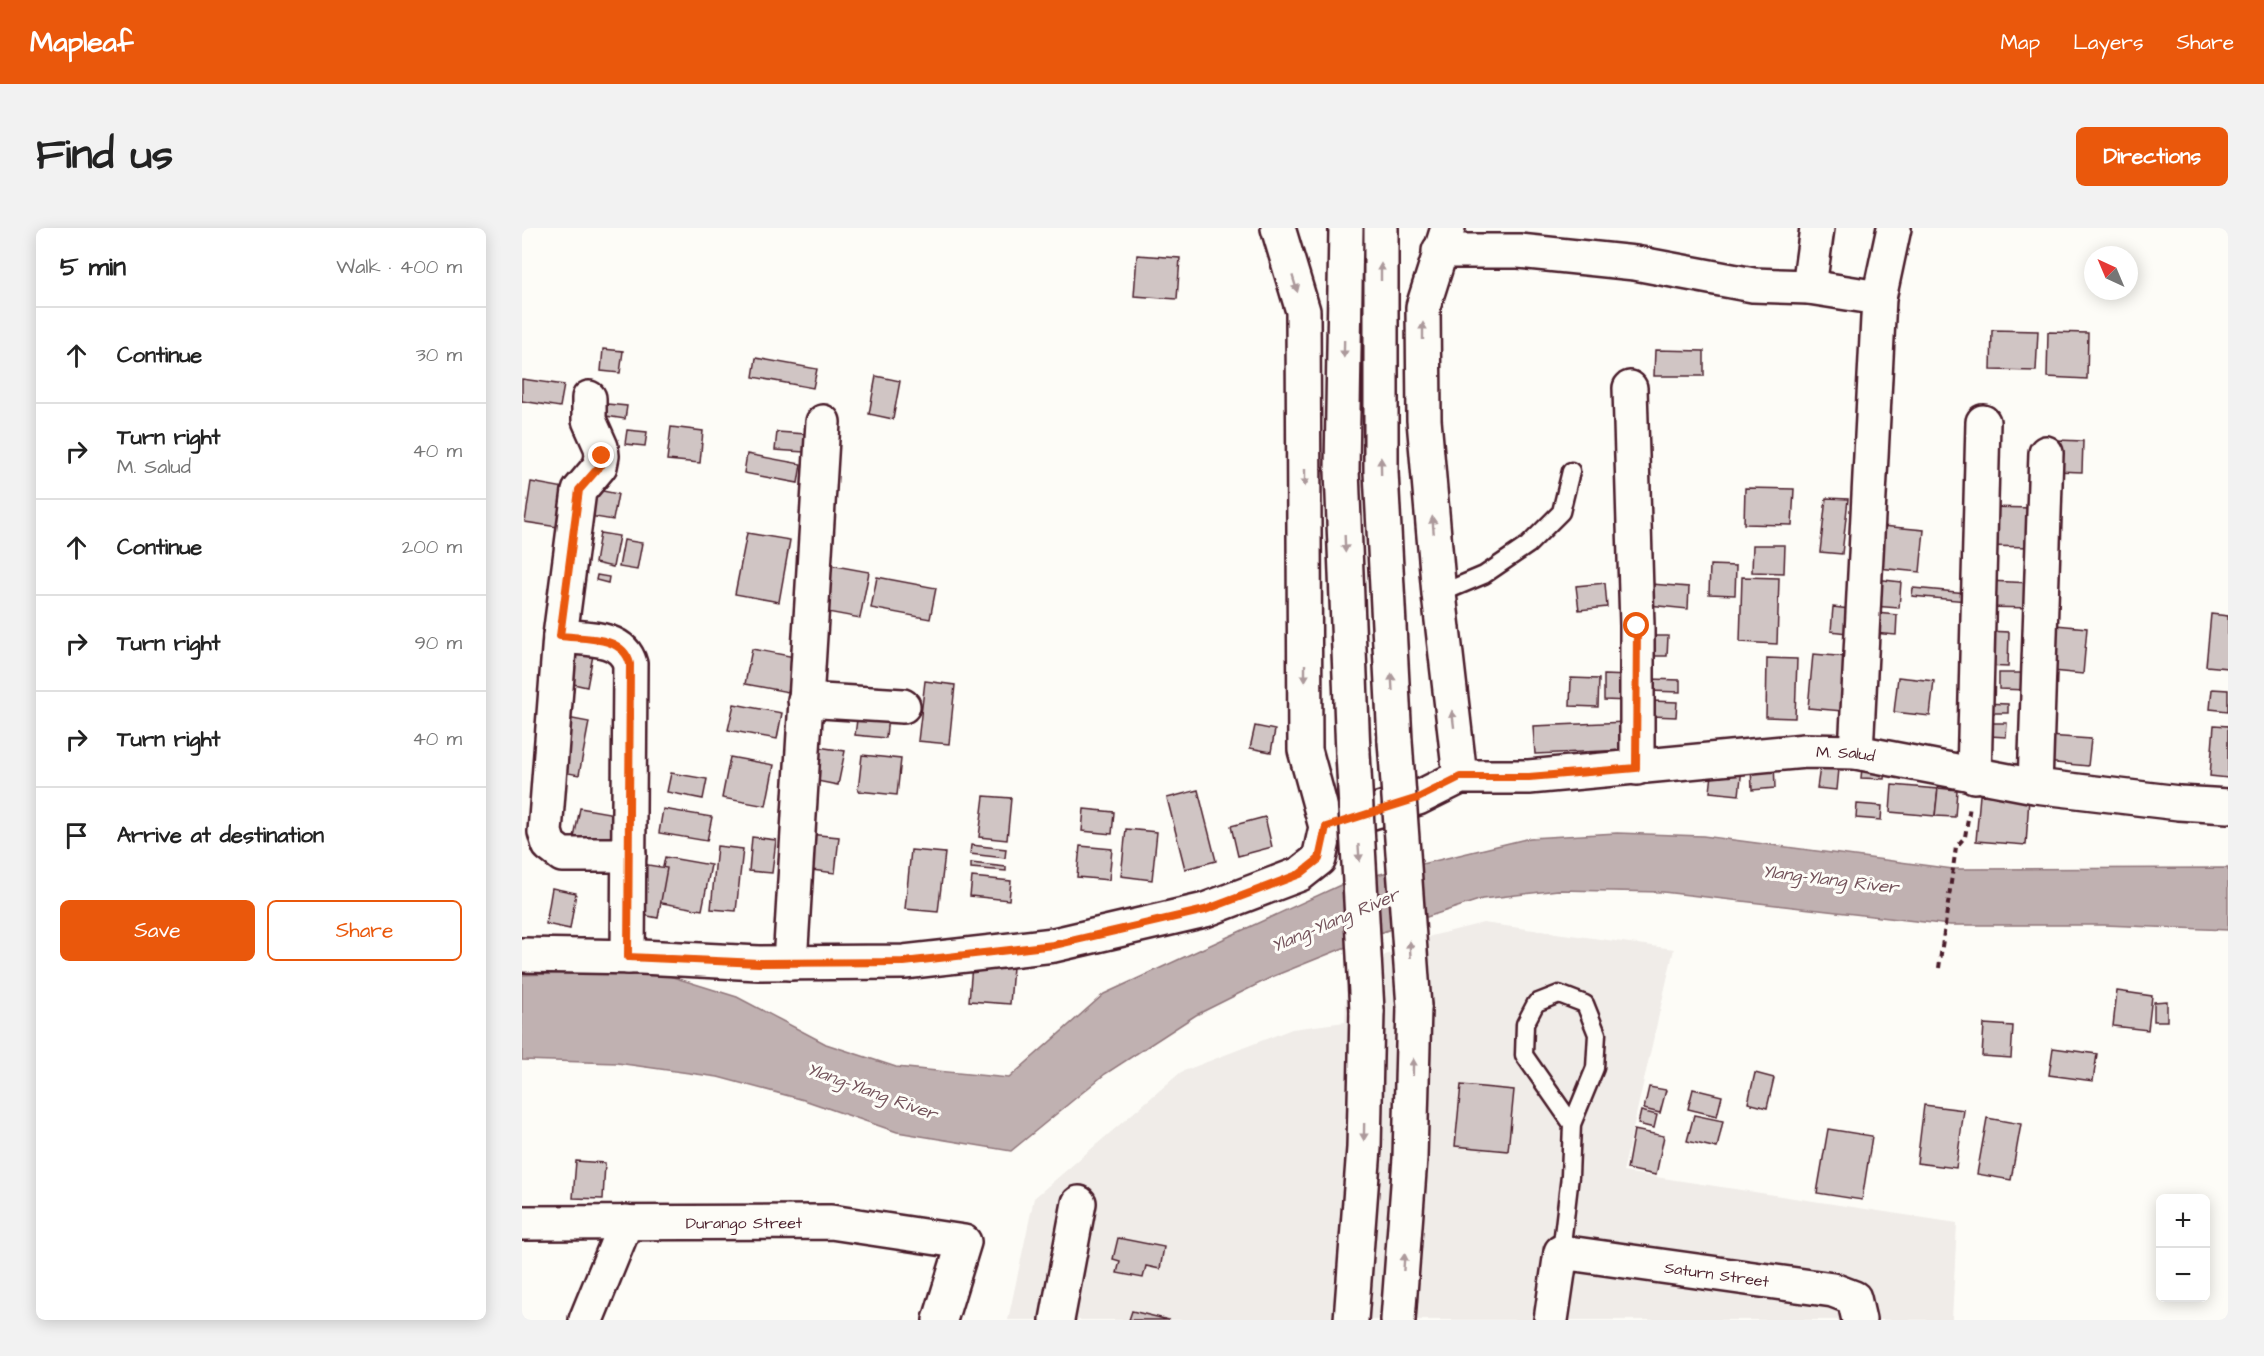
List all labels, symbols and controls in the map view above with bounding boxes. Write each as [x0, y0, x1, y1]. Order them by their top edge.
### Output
text: Mapleaf [30, 23, 133, 62]
text: Map [2000, 28, 2040, 57]
text: Layers [2073, 28, 2143, 57]
text: Share [2176, 28, 2234, 57]
text: Find us [36, 127, 173, 185]
button: Directions [2076, 127, 2228, 186]
north arrow [2084, 246, 2138, 300]
text: 5 min [60, 249, 126, 285]
text: Walk · 400 m [336, 253, 462, 281]
one-way arrow [1376, 262, 1386, 281]
one-way arrow [1291, 275, 1300, 293]
one-way arrow [1418, 321, 1428, 340]
icon: ahead [60, 339, 93, 372]
text: Continue [117, 340, 202, 371]
one-way arrow [1339, 340, 1349, 359]
text: 30 m [416, 341, 462, 369]
text: Turn right [117, 422, 220, 453]
icon: right [60, 435, 93, 468]
text: 40 m [412, 437, 462, 465]
route end [588, 442, 614, 468]
text: M. Salud [117, 453, 191, 481]
one-way arrow [1376, 457, 1386, 476]
one-way arrow [1300, 468, 1310, 487]
one-way arrow [1428, 516, 1438, 535]
icon: ahead [60, 531, 93, 564]
text: Continue [117, 532, 202, 563]
text: 200 m [402, 533, 462, 561]
one-way arrow [1340, 535, 1349, 554]
route start [1623, 612, 1649, 638]
icon: right [60, 627, 93, 660]
text: Turn right [117, 628, 220, 659]
text: 90 m [414, 629, 462, 657]
one-way arrow [1300, 663, 1310, 682]
one-way arrow [1388, 673, 1397, 692]
one-way arrow [1449, 710, 1458, 729]
icon: right [60, 723, 93, 756]
text: Turn right [117, 724, 220, 755]
text: 40 m [412, 725, 462, 753]
street label: M. Salud [1816, 741, 1877, 767]
icon: arrive [60, 819, 93, 852]
text: Arrive at destination [117, 820, 324, 851]
one-way arrow [1355, 844, 1364, 863]
water label: Ylang-Ylang River [1760, 859, 1902, 902]
water label: Ylang-Ylang River [1267, 881, 1405, 960]
button: Save [60, 900, 255, 961]
button: Share [267, 900, 462, 961]
one-way arrow [1405, 939, 1415, 958]
water label: Ylang-Ylang River [803, 1056, 942, 1128]
one-way arrow [1408, 1058, 1417, 1077]
one-way arrow [1360, 1123, 1369, 1142]
map controls [2156, 1194, 2210, 1302]
button: + [2156, 1194, 2210, 1248]
street label: Durango Street [686, 1212, 803, 1235]
button: − [2156, 1248, 2210, 1302]
one-way arrow [1399, 1252, 1409, 1271]
street label: Saturn Street [1663, 1257, 1771, 1293]

